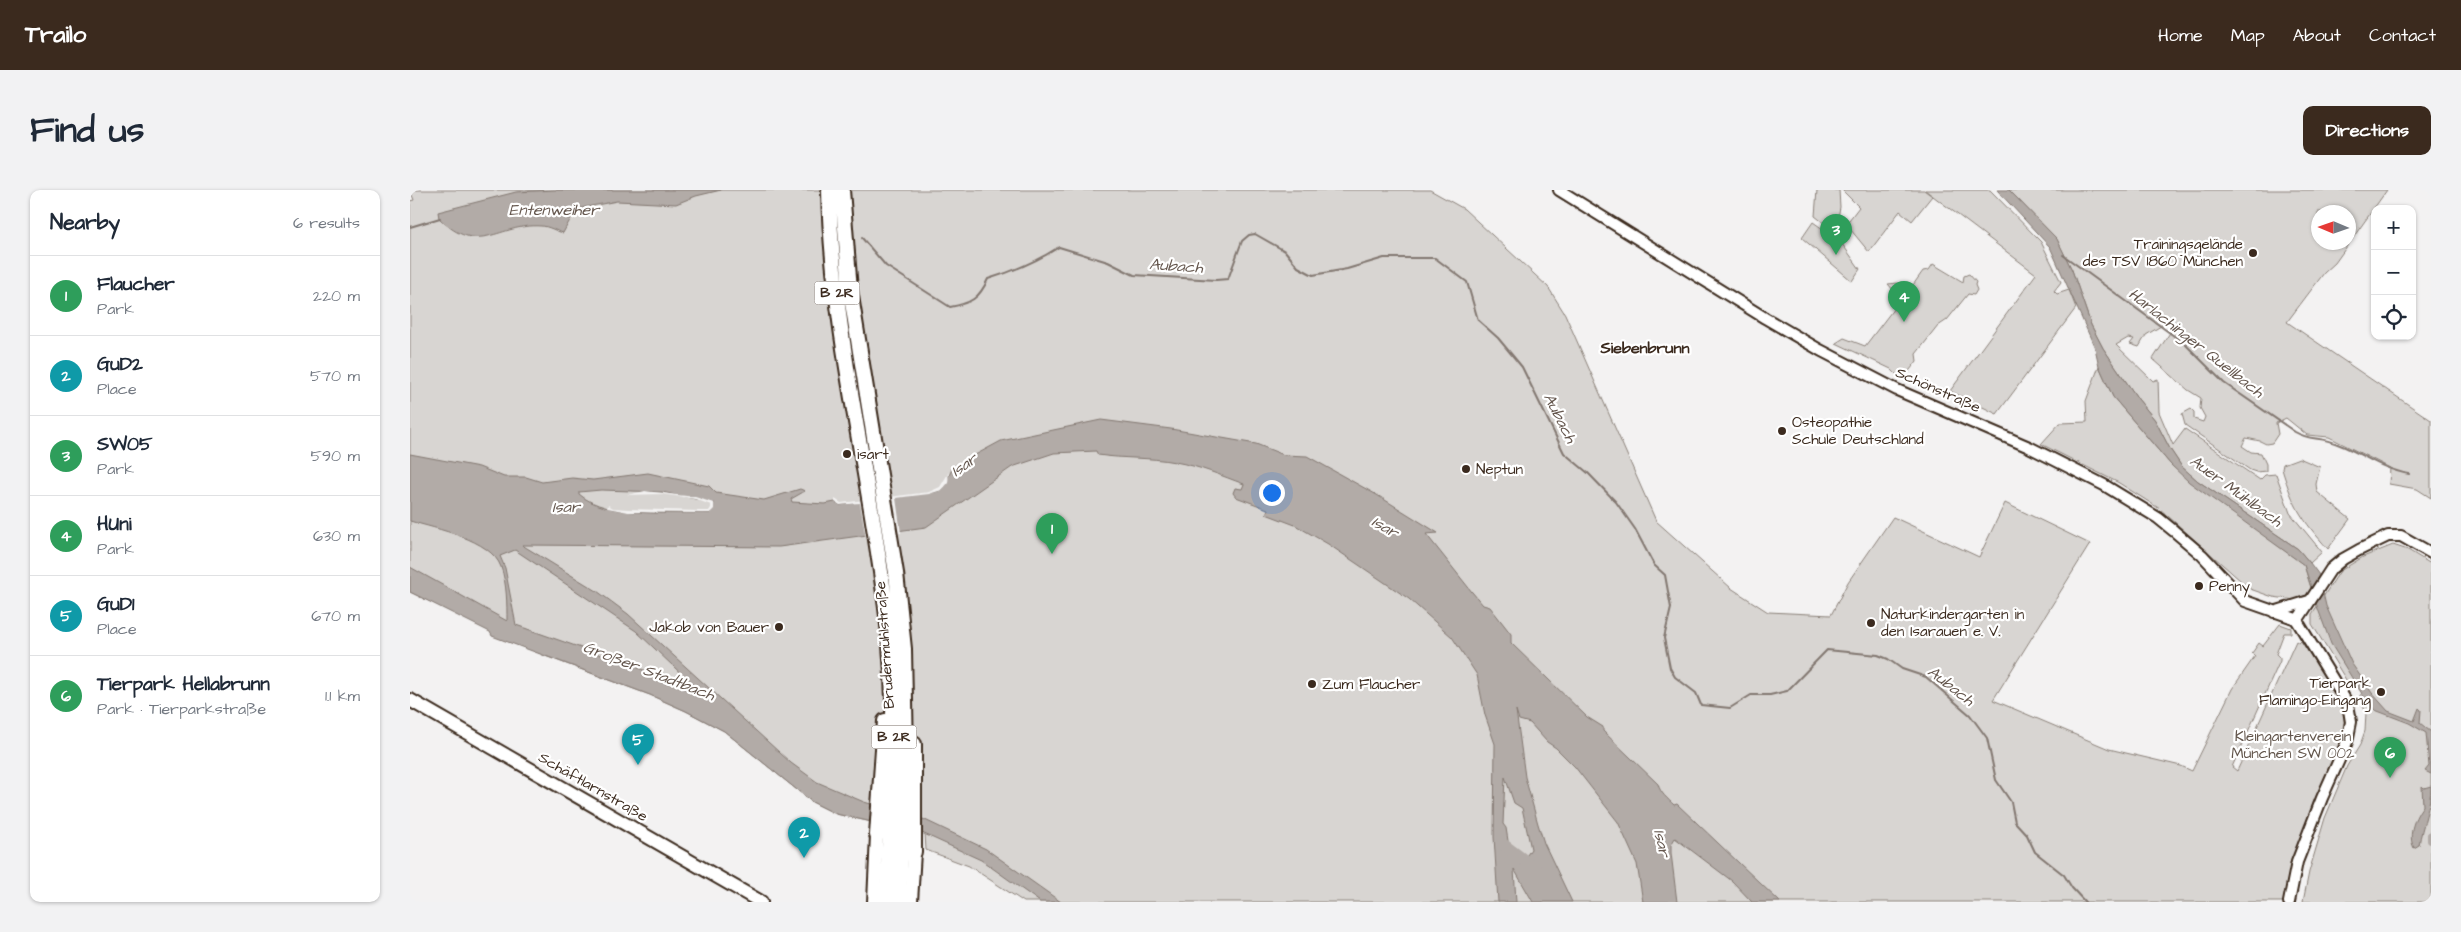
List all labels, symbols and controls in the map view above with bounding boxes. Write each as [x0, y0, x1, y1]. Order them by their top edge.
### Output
text: Trailo [25, 18, 86, 52]
text: Home [2158, 23, 2203, 48]
text: Map [2231, 23, 2265, 48]
text: About [2293, 23, 2341, 48]
text: Contact [2369, 23, 2436, 48]
text: Find us [30, 106, 144, 155]
button: Directions [2303, 106, 2431, 155]
water label: Entenweiher [509, 199, 601, 221]
north arrow [2311, 205, 2356, 250]
map controls [2371, 205, 2416, 340]
button: + [2371, 205, 2416, 250]
text: Nearby [50, 208, 120, 237]
text: 6 results [293, 212, 360, 234]
pin: 3 [1820, 214, 1852, 255]
place label: Trainingsgelände des TSV 1860 München [2083, 234, 2244, 272]
marker: Trainingsgelände des TSV 1860 München [2247, 247, 2259, 259]
button: − [2371, 250, 2416, 295]
water label: Aubach [1149, 253, 1205, 279]
text: Flaucher [97, 271, 175, 298]
pin: 4 [1888, 281, 1920, 322]
road number: B 2R [814, 282, 860, 305]
water label: Harlachinger Quellbach [2123, 283, 2269, 404]
text: 1 [65, 285, 67, 307]
text: 220 m [313, 285, 360, 307]
button: locate [2371, 295, 2416, 340]
text: Park [97, 298, 134, 320]
district label: Siebenbrunn [1600, 337, 1689, 359]
text: GuD2 [97, 351, 143, 378]
street label: Schönstraße [1892, 362, 1984, 418]
text: 2 [61, 365, 71, 387]
text: 570 m [310, 365, 360, 387]
text: Place [97, 378, 137, 400]
water label: Aubach [1538, 389, 1582, 448]
place label: Osteopathie Schule Deutschland [1792, 412, 1924, 450]
marker: Osteopathie Schule Deutschland [1776, 425, 1788, 437]
text: SW05 [97, 431, 153, 458]
place label: isart [857, 444, 889, 465]
text: 3 [62, 445, 70, 467]
text: 590 m [311, 445, 360, 467]
water label: Isar [946, 447, 983, 482]
marker: isart [841, 448, 853, 460]
water label: Auer Mühlbach [2185, 450, 2288, 533]
text: Park [97, 458, 134, 480]
place label: Neptun [1476, 459, 1524, 480]
marker: Neptun [1460, 463, 1472, 475]
your location [1259, 480, 1285, 506]
water label: Isar [552, 496, 582, 518]
text: HUni [97, 511, 132, 538]
water label: Isar [1368, 511, 1404, 544]
pin: 1 [1036, 513, 1068, 554]
text: 4 [61, 525, 71, 547]
text: 630 m [313, 525, 360, 547]
text: Park [97, 538, 134, 560]
place label: Penny [2209, 576, 2250, 598]
street label: Brudermühlstraße [870, 580, 900, 710]
marker: Penny [2193, 580, 2205, 592]
text: GuD1 [97, 591, 135, 618]
place label: Naturkindergarten in den Isarauen e. V. [1881, 604, 2025, 642]
text: 5 [60, 605, 72, 627]
text: 670 m [311, 605, 360, 627]
place label: Jakob von Bauer [649, 617, 769, 638]
marker: Naturkindergarten in den Isarauen e. V. [1865, 617, 1877, 629]
text: Place [97, 618, 137, 640]
marker: Jakob von Bauer [773, 621, 785, 633]
water label: Großer Stadtbach [580, 636, 719, 707]
water label: Aubach [1923, 661, 1980, 712]
text: Tierpark Hellabrunn [97, 671, 270, 698]
place label: Tierpark Flamingo-Eingang [2259, 673, 2371, 712]
place label: Zum Flaucher [1322, 674, 1420, 695]
marker: Zum Flaucher [1306, 678, 1318, 690]
text: 6 [61, 685, 71, 707]
text: 1.1 km [325, 685, 360, 707]
marker: Tierpark Flamingo-Eingang [2375, 686, 2387, 698]
text: Park · Tierparkstraße [97, 698, 266, 720]
pin: 5 [622, 724, 654, 765]
road number: B 2R [872, 726, 916, 748]
park label: Kleingartenverein München SW 002 [2231, 726, 2355, 764]
pin: 6 [2374, 737, 2406, 778]
street label: Schäftlarnstraße [534, 747, 652, 827]
pin: 2 [788, 817, 820, 858]
water label: Isar [1648, 827, 1676, 861]

